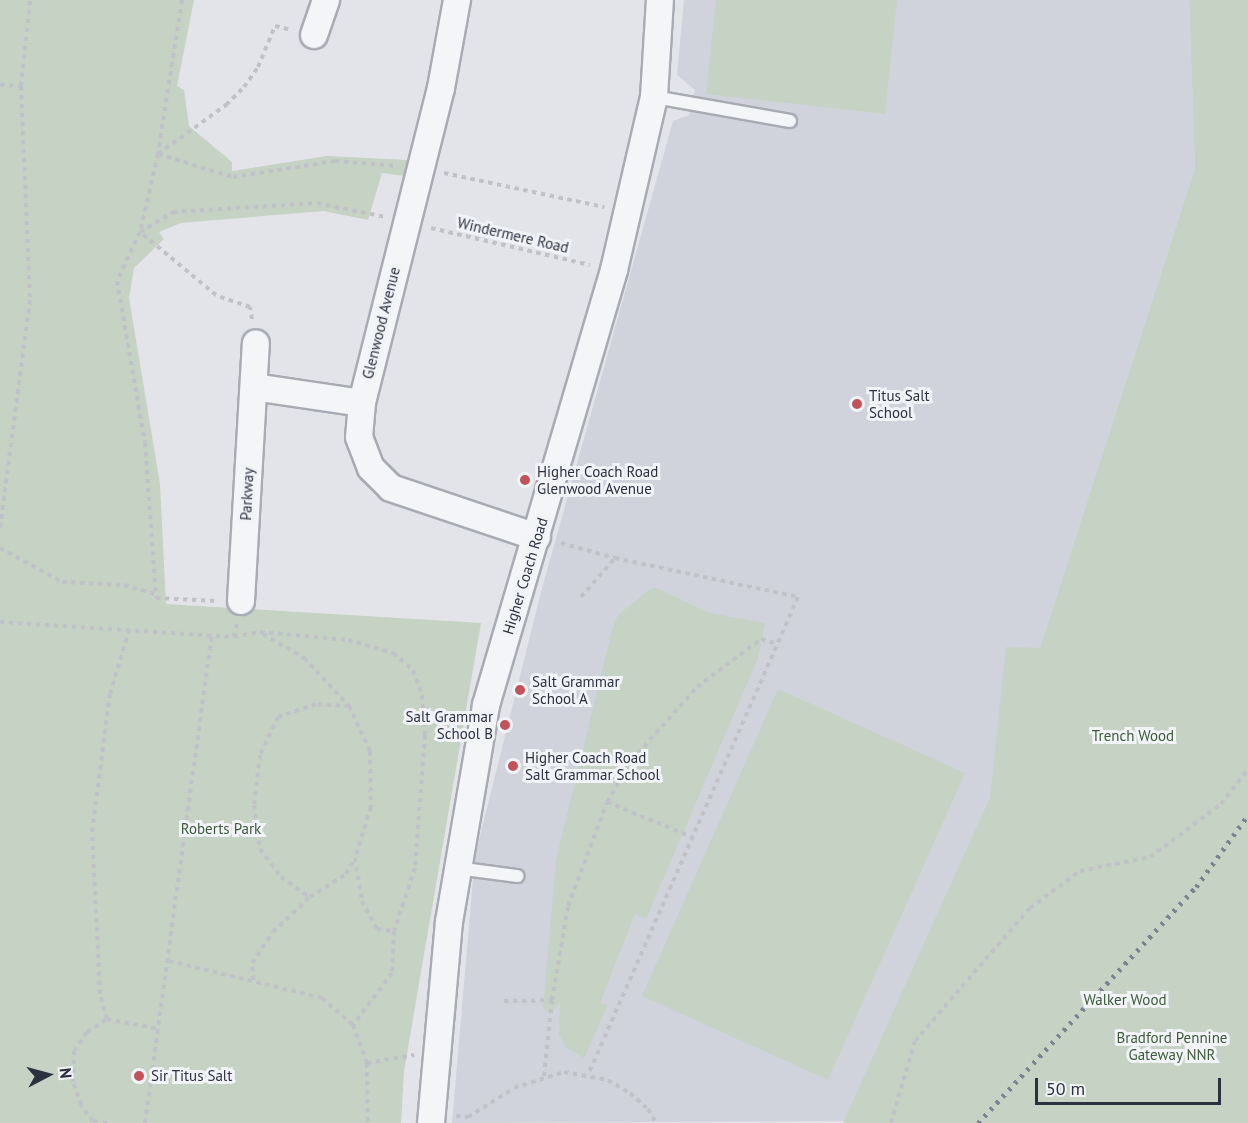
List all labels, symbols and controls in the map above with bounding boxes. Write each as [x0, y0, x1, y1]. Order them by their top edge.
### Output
street label: Windermere Road [456, 213, 570, 257]
street label: Glenwood Avenue [358, 265, 404, 381]
place label: Titus Salt School [869, 386, 930, 421]
marker: Titus Salt School [850, 397, 864, 411]
place label: Higher Coach Road Glenwood Avenue [537, 462, 658, 497]
street label: Parkway [237, 467, 257, 521]
marker: Higher Coach Road Glenwood Avenue [518, 473, 532, 487]
street label: Higher Coach Road [499, 515, 551, 637]
place label: Salt Grammar School A [532, 672, 619, 707]
marker: Salt Grammar School A [513, 683, 527, 697]
place label: Salt Grammar School B [406, 707, 493, 742]
marker: Salt Grammar School B [498, 718, 512, 732]
park label: Trench Wood [1092, 727, 1174, 745]
place label: Higher Coach Road Salt Grammar School [525, 748, 660, 783]
marker: Higher Coach Road Salt Grammar School [506, 759, 520, 773]
park label: Roberts Park [181, 820, 261, 838]
park label: Walker Wood [1083, 991, 1167, 1009]
park label: Bradford Pennine Gateway NNR [1117, 1028, 1227, 1063]
north arrow [18, 1045, 78, 1105]
scale bar [1038, 1066, 1224, 1104]
text: N [55, 1067, 76, 1079]
place label: Sir Titus Salt [151, 1067, 233, 1085]
marker: Sir Titus Salt [132, 1069, 146, 1083]
text: 50 m [1046, 1077, 1085, 1100]

